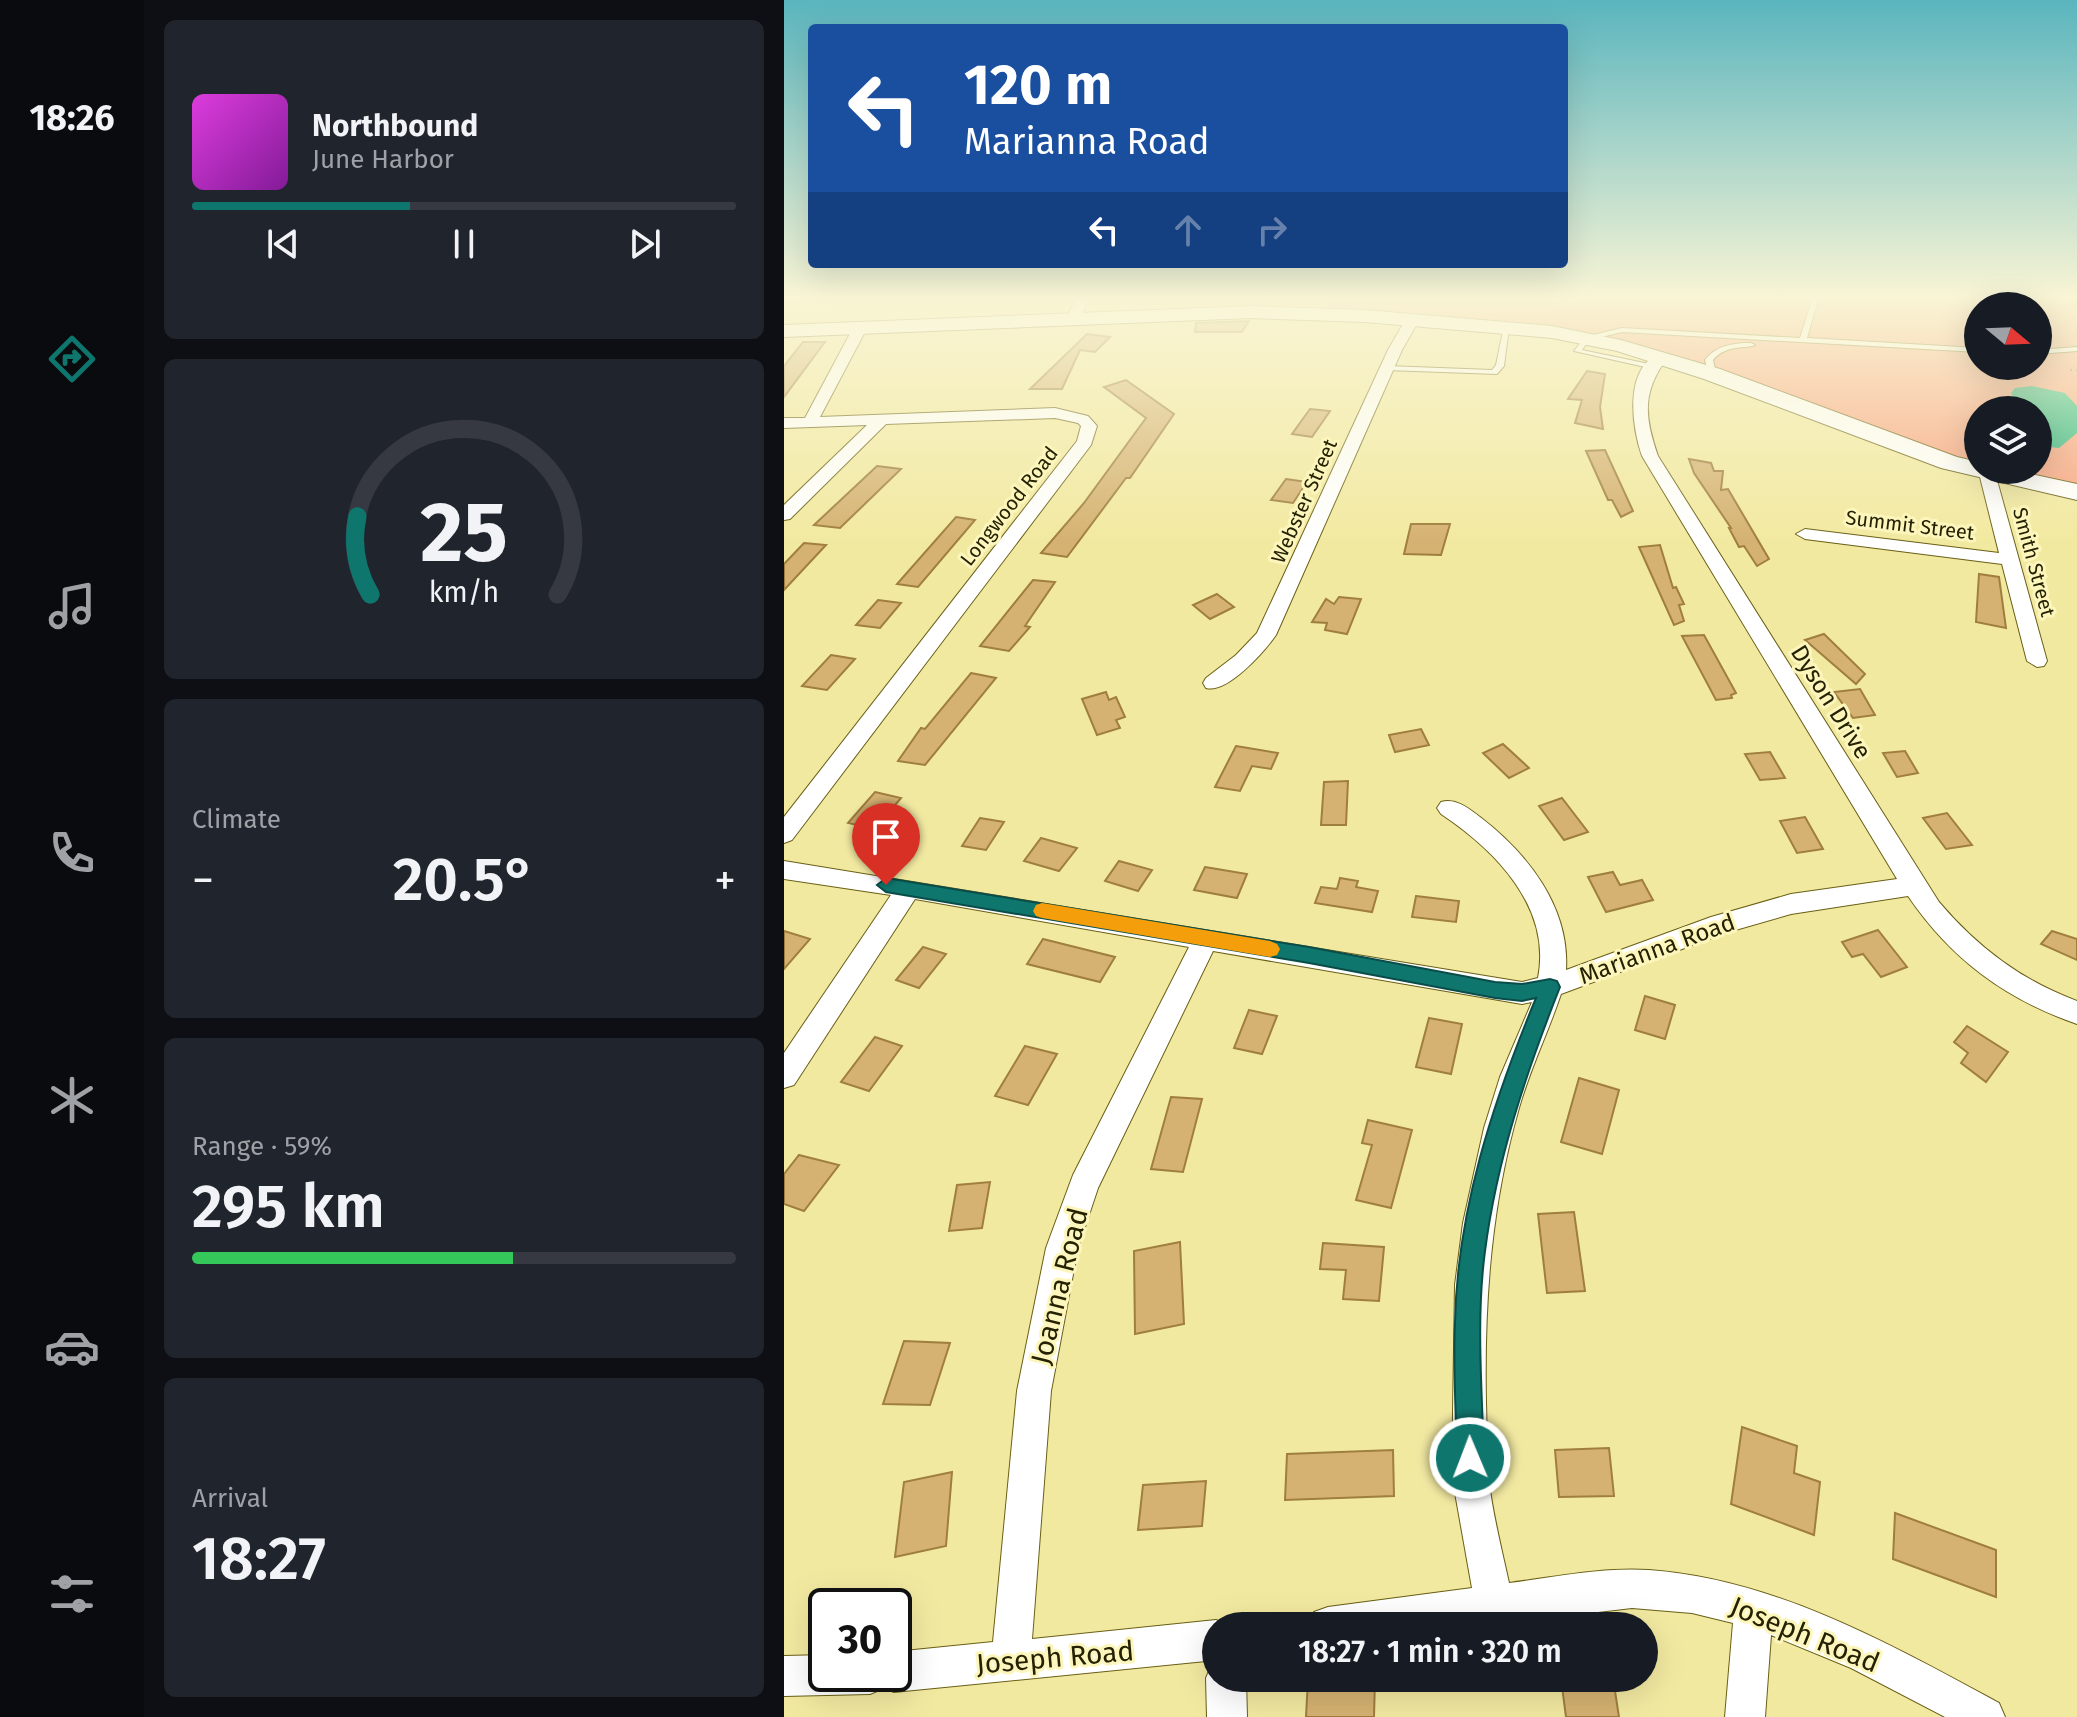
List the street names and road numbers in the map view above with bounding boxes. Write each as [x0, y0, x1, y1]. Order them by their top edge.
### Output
street label: Webster Street [1266, 434, 1342, 567]
street label: Longwood Road [955, 442, 1063, 570]
street label: Summit Street [1844, 505, 1976, 545]
street label: Smith Street [2008, 505, 2060, 620]
street label: Dyson Drive [1785, 640, 1877, 764]
street label: Marianna Road [1575, 908, 1739, 990]
street label: Joanna Road [1024, 1205, 1095, 1368]
street label: Joseph Road [1725, 1590, 1884, 1679]
street label: Joseph Road [975, 1634, 1135, 1681]

